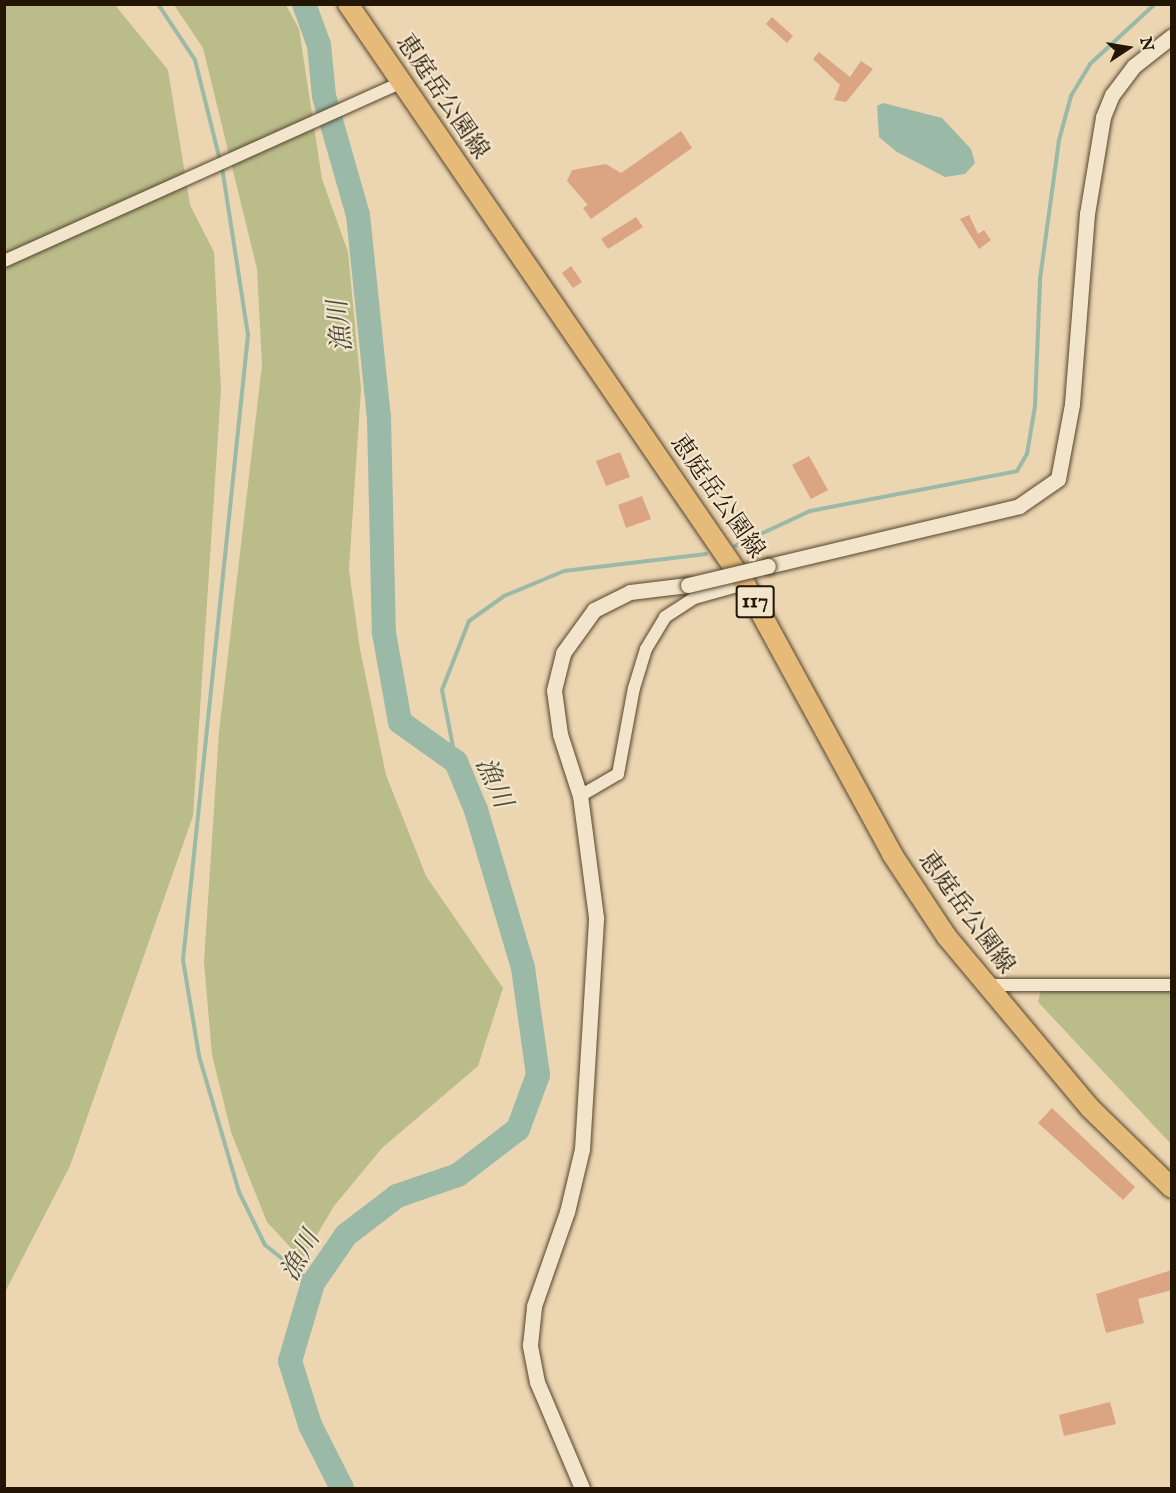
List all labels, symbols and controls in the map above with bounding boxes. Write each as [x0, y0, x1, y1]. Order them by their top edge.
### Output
north arrow [1098, 18, 1158, 78]
street label: 恵庭岳公園線 [390, 29, 494, 165]
text: N [1134, 35, 1157, 53]
water label: 漁川 [323, 299, 359, 353]
street label: 恵庭岳公園線 [664, 430, 770, 564]
road number: 117 [736, 583, 774, 621]
water label: 漁川 [468, 753, 518, 813]
street label: 恵庭岳公園線 [912, 846, 1020, 980]
water label: 漁川 [275, 1226, 327, 1286]

